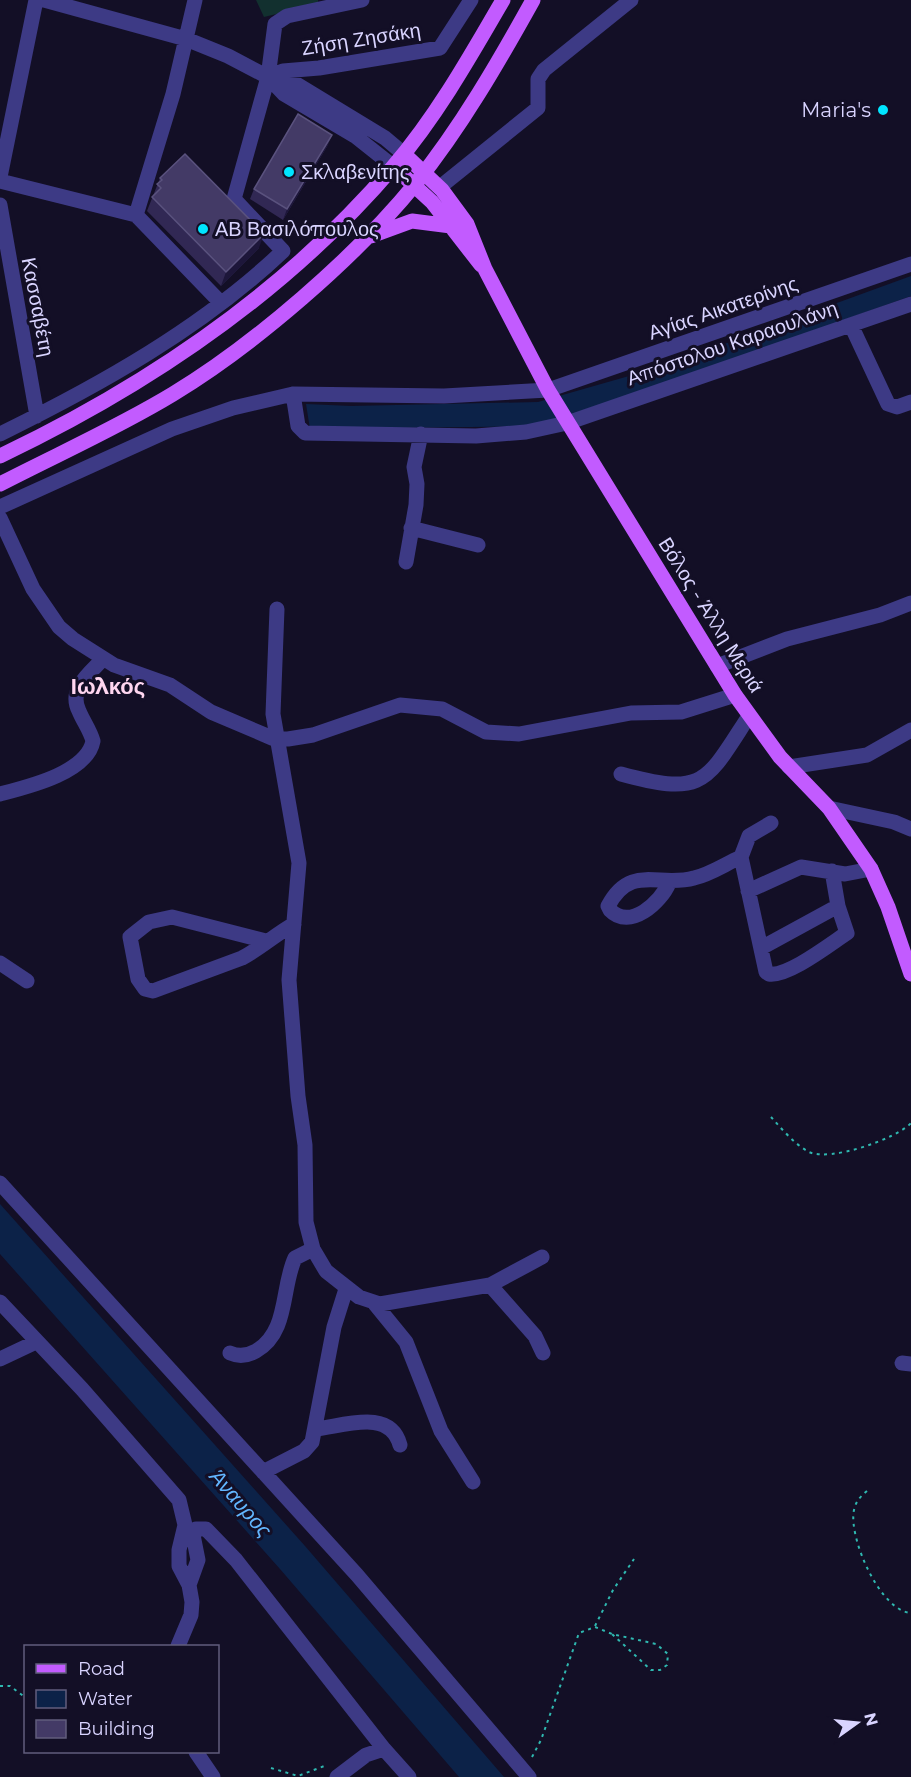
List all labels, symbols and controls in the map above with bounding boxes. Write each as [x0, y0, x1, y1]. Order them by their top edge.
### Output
street label: Ζήση Ζησάκη [300, 18, 422, 60]
place label: Maria's [801, 98, 871, 122]
marker: Maria's [876, 103, 890, 117]
place label: Σκλαβενίτης [301, 160, 410, 184]
marker: Σκλαβενίτης [282, 165, 296, 179]
place label: ΑΒ Βασιλόπουλος [215, 217, 379, 241]
marker: ΑΒ Βασιλόπουλος [196, 222, 210, 236]
street label: Κασσαβέτη [17, 255, 59, 359]
street label: Αγίας Αικατερίνης [645, 271, 801, 345]
street label: Απόστολου Καραουλάνη [623, 296, 841, 390]
street label: Βόλος - Άλλη Μεριά [654, 533, 768, 697]
district label: Ιωλκός [71, 673, 145, 700]
water label: Άναυρος [203, 1463, 278, 1543]
legend [24, 1645, 219, 1753]
text: Road [78, 1658, 125, 1680]
text: Water [78, 1688, 133, 1710]
north arrow [827, 1693, 887, 1753]
text: N [860, 1711, 882, 1728]
text: Building [78, 1718, 155, 1740]

